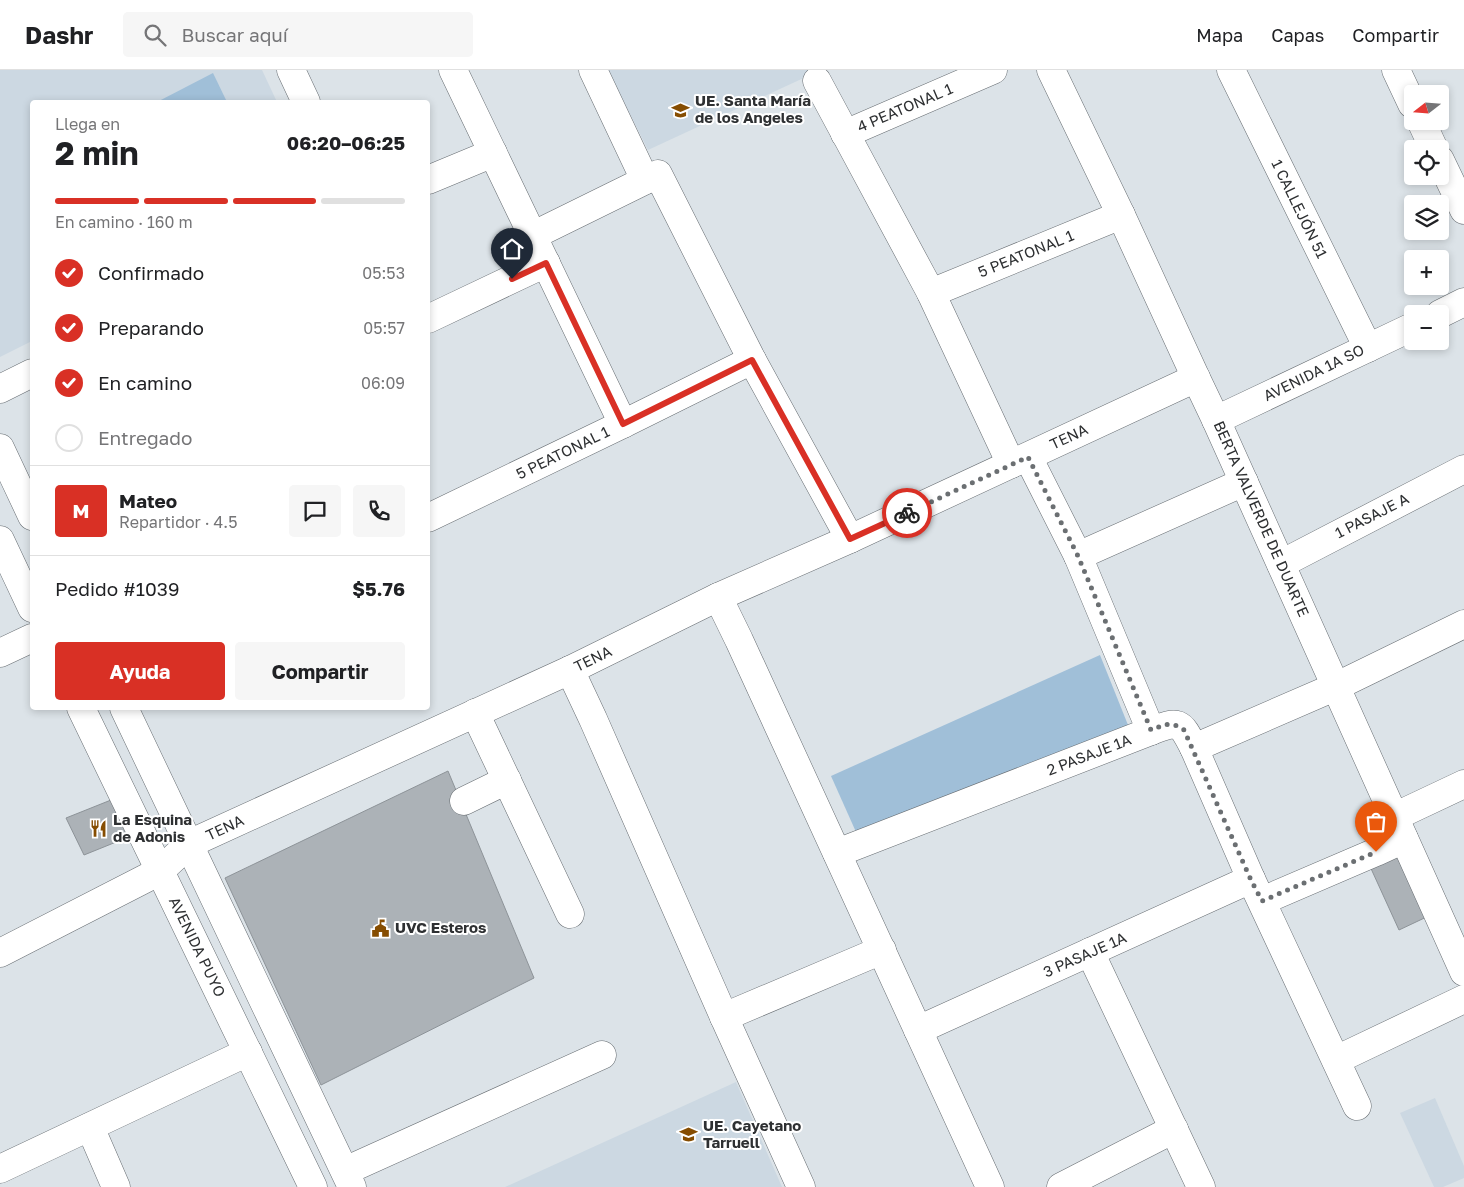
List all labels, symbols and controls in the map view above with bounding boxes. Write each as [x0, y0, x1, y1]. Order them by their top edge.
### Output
search box [123, 12, 473, 57]
text: Dashr [25, 20, 93, 49]
icon: search [141, 21, 169, 49]
text: Buscar aquí [181, 23, 288, 46]
text: Mapa [1196, 24, 1243, 46]
text: Capas [1271, 24, 1324, 46]
text: Compartir [1352, 24, 1439, 46]
street label: 4 PEATONAL 1 [854, 79, 955, 135]
north arrow [1404, 85, 1449, 130]
map controls [1404, 85, 1449, 350]
place label: UE. Santa María de los Angeles [695, 91, 811, 126]
school or university icon: UE. Santa María de los Angeles [671, 100, 691, 120]
text: Llega en [55, 114, 120, 134]
text: 06:20–06:25 [287, 131, 405, 154]
text: 2 min [55, 134, 139, 172]
button: locate [1404, 140, 1449, 185]
street label: 1 CALLEJÓN 51 [1268, 156, 1332, 261]
button: layers [1404, 195, 1449, 240]
text: En camino · 160 m [55, 212, 193, 232]
street label: 5 PEATONAL 1 [975, 226, 1076, 280]
pin [491, 228, 533, 279]
icon: home [498, 235, 526, 263]
button: + [1404, 250, 1449, 295]
icon: check [55, 259, 83, 287]
text: Confirmado [98, 261, 204, 284]
text: 05:53 [362, 263, 405, 283]
button: − [1404, 305, 1449, 350]
icon: check [55, 314, 83, 342]
text: Preparando [98, 316, 204, 339]
text: 05:57 [363, 318, 405, 338]
street label: AVENIDA 1A SO [1260, 340, 1367, 404]
icon: check [55, 369, 83, 397]
text: En camino [98, 371, 192, 394]
text: 06:09 [361, 373, 405, 393]
street label: BERTA VALVERDE DE DUARTE [1210, 418, 1313, 619]
street label: TENA [1047, 420, 1090, 453]
street label: 5 PEATONAL 1 [513, 422, 612, 482]
text: Entregado [98, 426, 192, 449]
button: chat [289, 485, 341, 537]
button: phone [353, 485, 405, 537]
courier [882, 488, 932, 538]
text: Mateo [119, 489, 177, 512]
street label: 1 PASAJE A [1332, 489, 1411, 541]
text: M [73, 499, 89, 522]
icon: bike [893, 499, 921, 527]
text: Repartidor · 4.5 [119, 512, 237, 532]
text: Pedido #1039 [55, 577, 179, 600]
text: $5.76 [352, 577, 405, 600]
street label: TENA [571, 641, 614, 675]
button: Ayuda [55, 642, 225, 700]
button: Compartir [235, 642, 405, 700]
street label: 2 PASAJE 1A [1044, 730, 1133, 778]
pin [1355, 801, 1397, 852]
icon: bag [1362, 808, 1390, 836]
place label: La Esquina de Adonis [113, 810, 192, 845]
street label: TENA [203, 811, 246, 844]
restaurant icon: La Esquina de Adonis [89, 819, 109, 839]
street label: AVENIDA PUYO [166, 894, 230, 1000]
public building icon: UVC Esteros [371, 918, 391, 938]
place label: UVC Esteros [395, 918, 486, 936]
street label: 3 PASAJE 1A [1040, 928, 1129, 980]
place label: UE. Cayetano Tarruell [703, 1116, 801, 1151]
school or university icon: UE. Cayetano Tarruell [679, 1125, 699, 1145]

